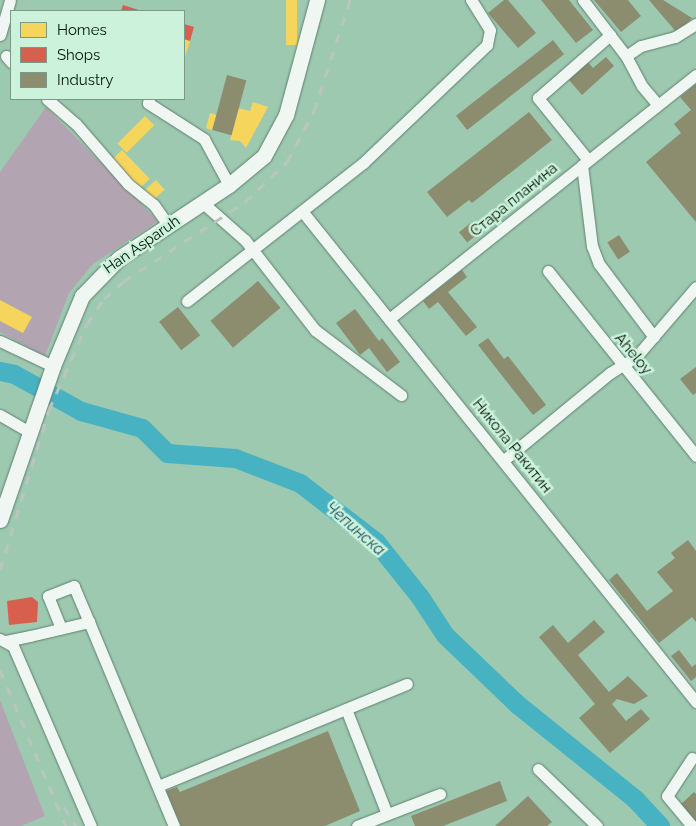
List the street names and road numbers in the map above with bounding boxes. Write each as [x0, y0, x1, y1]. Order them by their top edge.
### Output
street label: Стара планина [467, 159, 561, 241]
street label: Han Asparuh [100, 212, 184, 278]
street label: Aheloy [611, 330, 655, 378]
street label: Никола Ракитин [469, 395, 555, 497]

